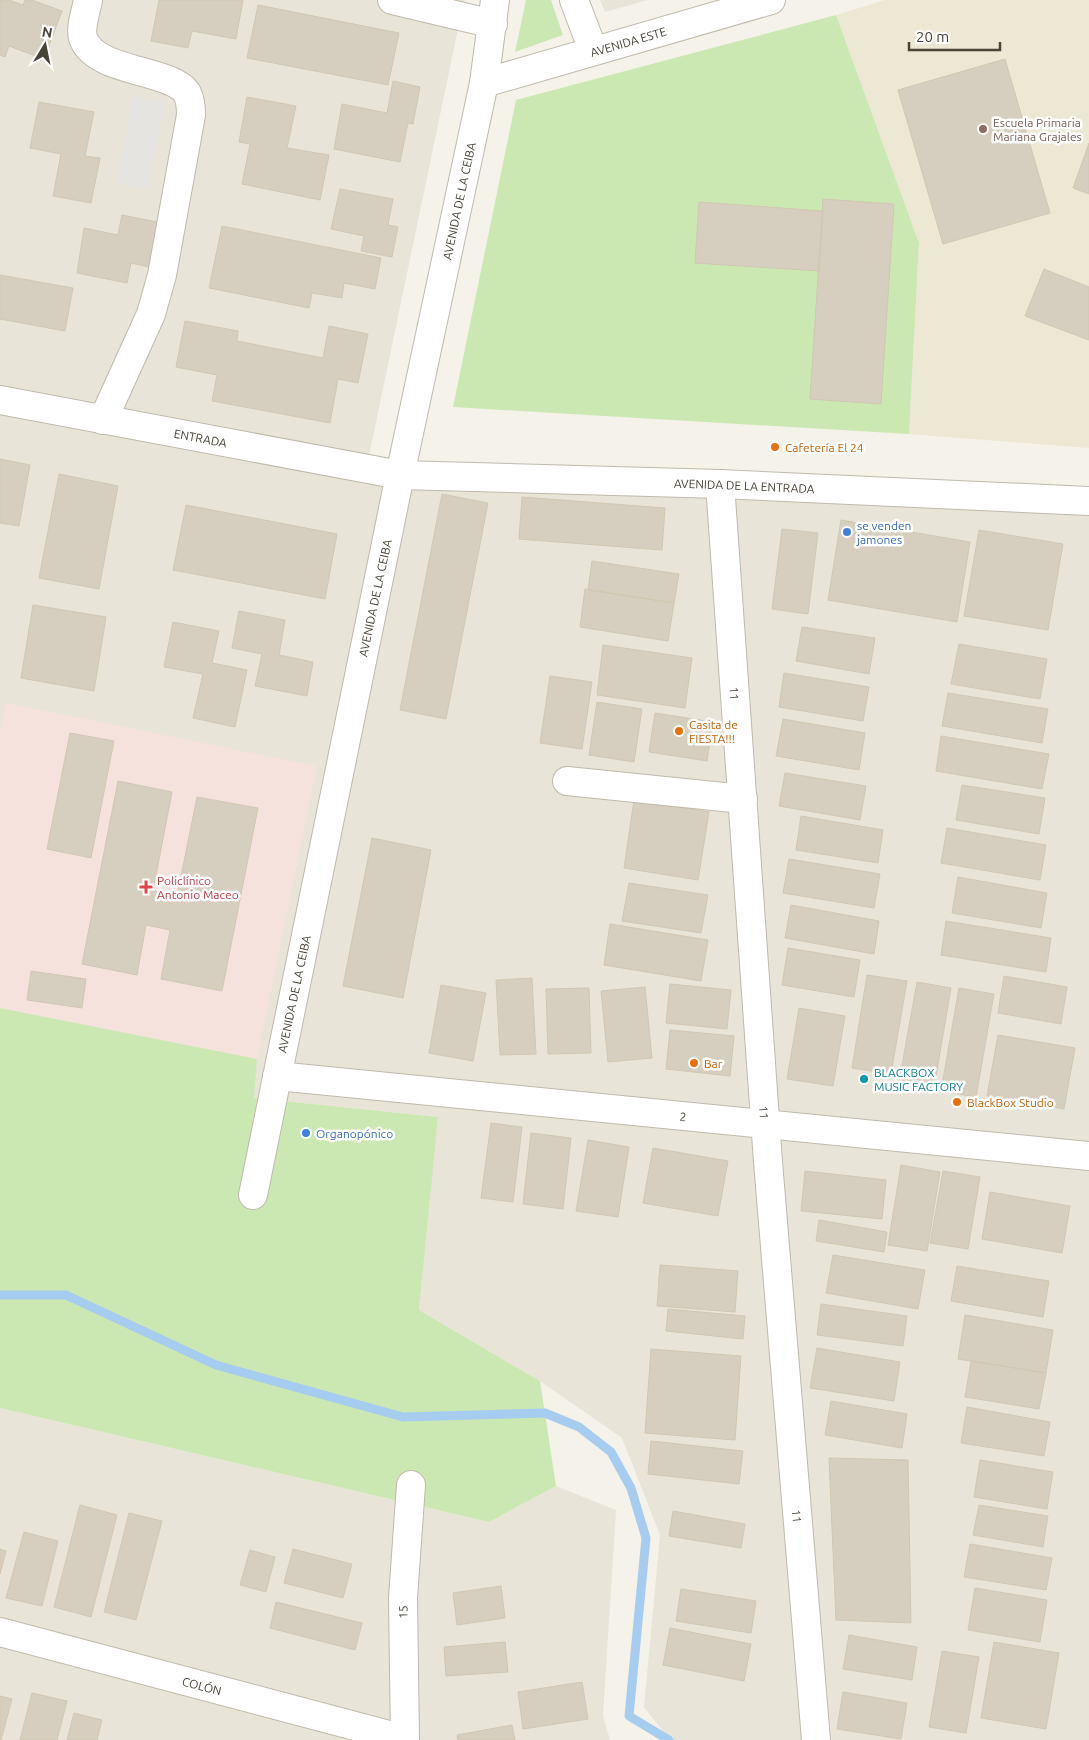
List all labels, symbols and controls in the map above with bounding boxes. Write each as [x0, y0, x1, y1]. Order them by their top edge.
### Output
north arrow [20, 20, 70, 70]
scale bar [909, 20, 1000, 52]
text: N [41, 23, 54, 41]
street label: AVENIDA ESTE [589, 24, 668, 58]
text: 20 m [916, 28, 949, 45]
place label: Escuela Primaria Mariana Grajales [993, 116, 1082, 143]
marker: Escuela Primaria Mariana Grajales [977, 123, 989, 135]
street label: AVENIDA DE LA CEIBA [440, 141, 478, 261]
street label: ENTRADA [173, 426, 228, 449]
marker: Cafetería El 24 [769, 441, 781, 453]
place label: Cafetería El 24 [785, 441, 864, 454]
street label: AVENIDA DE LA ENTRADA [674, 476, 815, 495]
place label: se venden jamones [856, 519, 911, 546]
marker: se venden jamones [841, 526, 853, 538]
street label: AVENIDA DE LA CEIBA [356, 538, 394, 658]
street label: 11 [728, 686, 742, 701]
place label: Casita de FIESTA!!! [689, 718, 738, 745]
marker: Casita de FIESTA!!! [673, 725, 685, 737]
place label: Policlínico Antonio Maceo [157, 874, 239, 901]
marker: Policlínico Antonio Maceo [139, 880, 153, 894]
street label: AVENIDA DE LA CEIBA [275, 934, 313, 1054]
marker: Bar [688, 1057, 700, 1069]
place label: Bar [704, 1057, 723, 1070]
place label: BLACKBOX MUSIC FACTORY [874, 1066, 963, 1093]
marker: BLACKBOX MUSIC FACTORY [858, 1073, 870, 1085]
marker: BlackBox Studio [951, 1096, 963, 1108]
place label: BlackBox Studio [967, 1096, 1054, 1109]
street label: 11 [758, 1105, 771, 1120]
street label: 2 [679, 1109, 687, 1123]
marker: Organopónico [300, 1127, 312, 1139]
place label: Organopónico [316, 1127, 393, 1140]
street label: 11 [790, 1509, 804, 1523]
street label: 15 [396, 1605, 410, 1619]
street label: COLÓN [181, 1674, 223, 1697]

